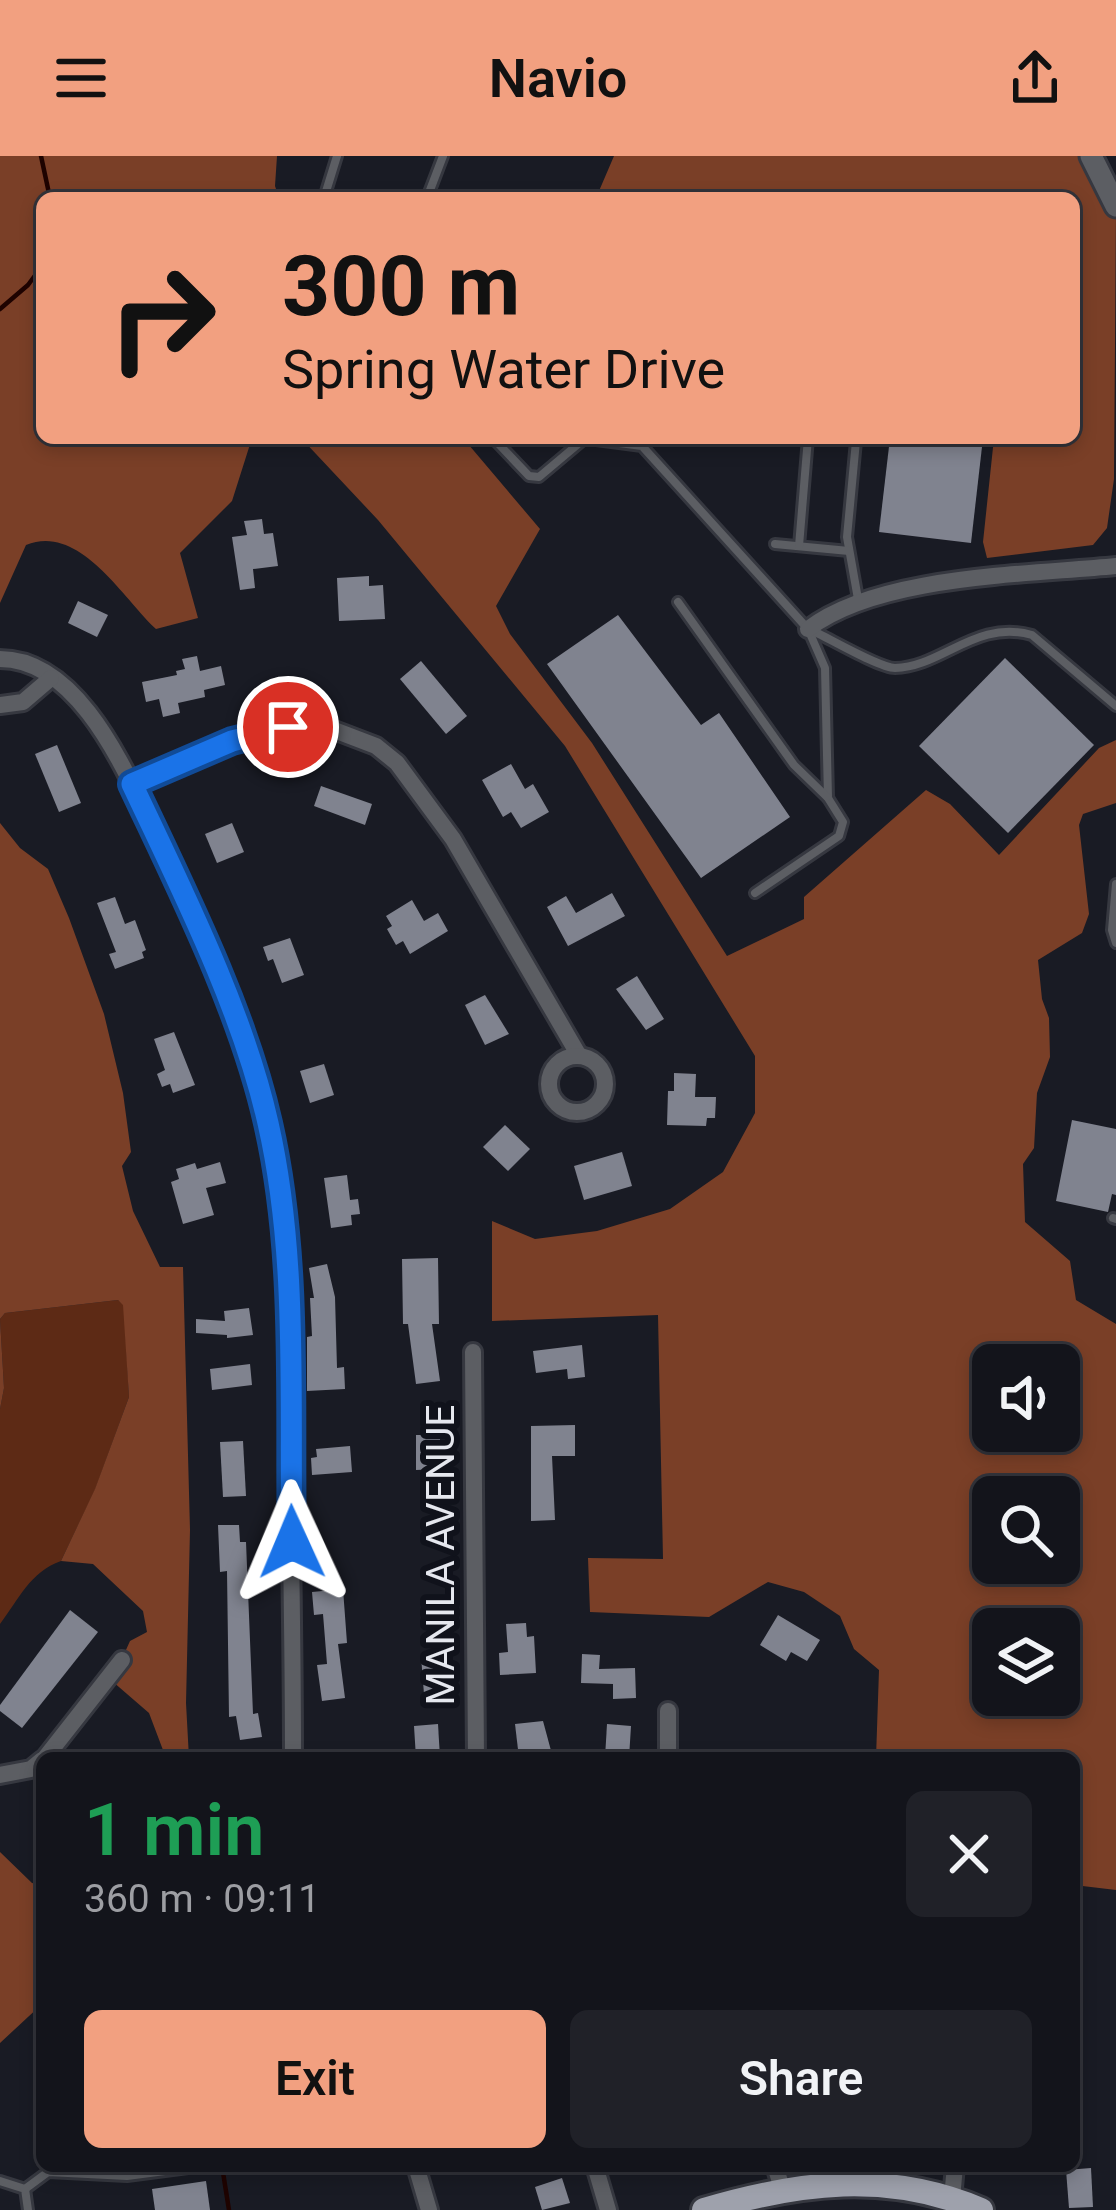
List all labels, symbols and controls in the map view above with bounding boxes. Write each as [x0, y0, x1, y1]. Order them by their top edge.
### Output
icon: menu [48, 45, 114, 111]
icon: share [1002, 45, 1068, 111]
text: Navio [489, 47, 627, 110]
text: 300 m [282, 237, 520, 336]
icon: right [84, 240, 240, 396]
text: Spring Water Drive [282, 338, 725, 401]
pin [237, 676, 339, 778]
icon: arrive [255, 694, 321, 760]
map controls [972, 1344, 1080, 1716]
button: sound [972, 1344, 1080, 1452]
street label: MANILA AVENUE [418, 1405, 464, 1705]
button: search [972, 1476, 1080, 1584]
position arrow [229, 1479, 355, 1605]
button: layers [972, 1608, 1080, 1716]
text: 1 min [84, 1788, 265, 1873]
button: close [906, 1791, 1032, 1917]
text: 360 m · 09:11 [84, 1876, 320, 1922]
button: Exit [84, 2010, 546, 2148]
button: Share [570, 2010, 1032, 2148]

